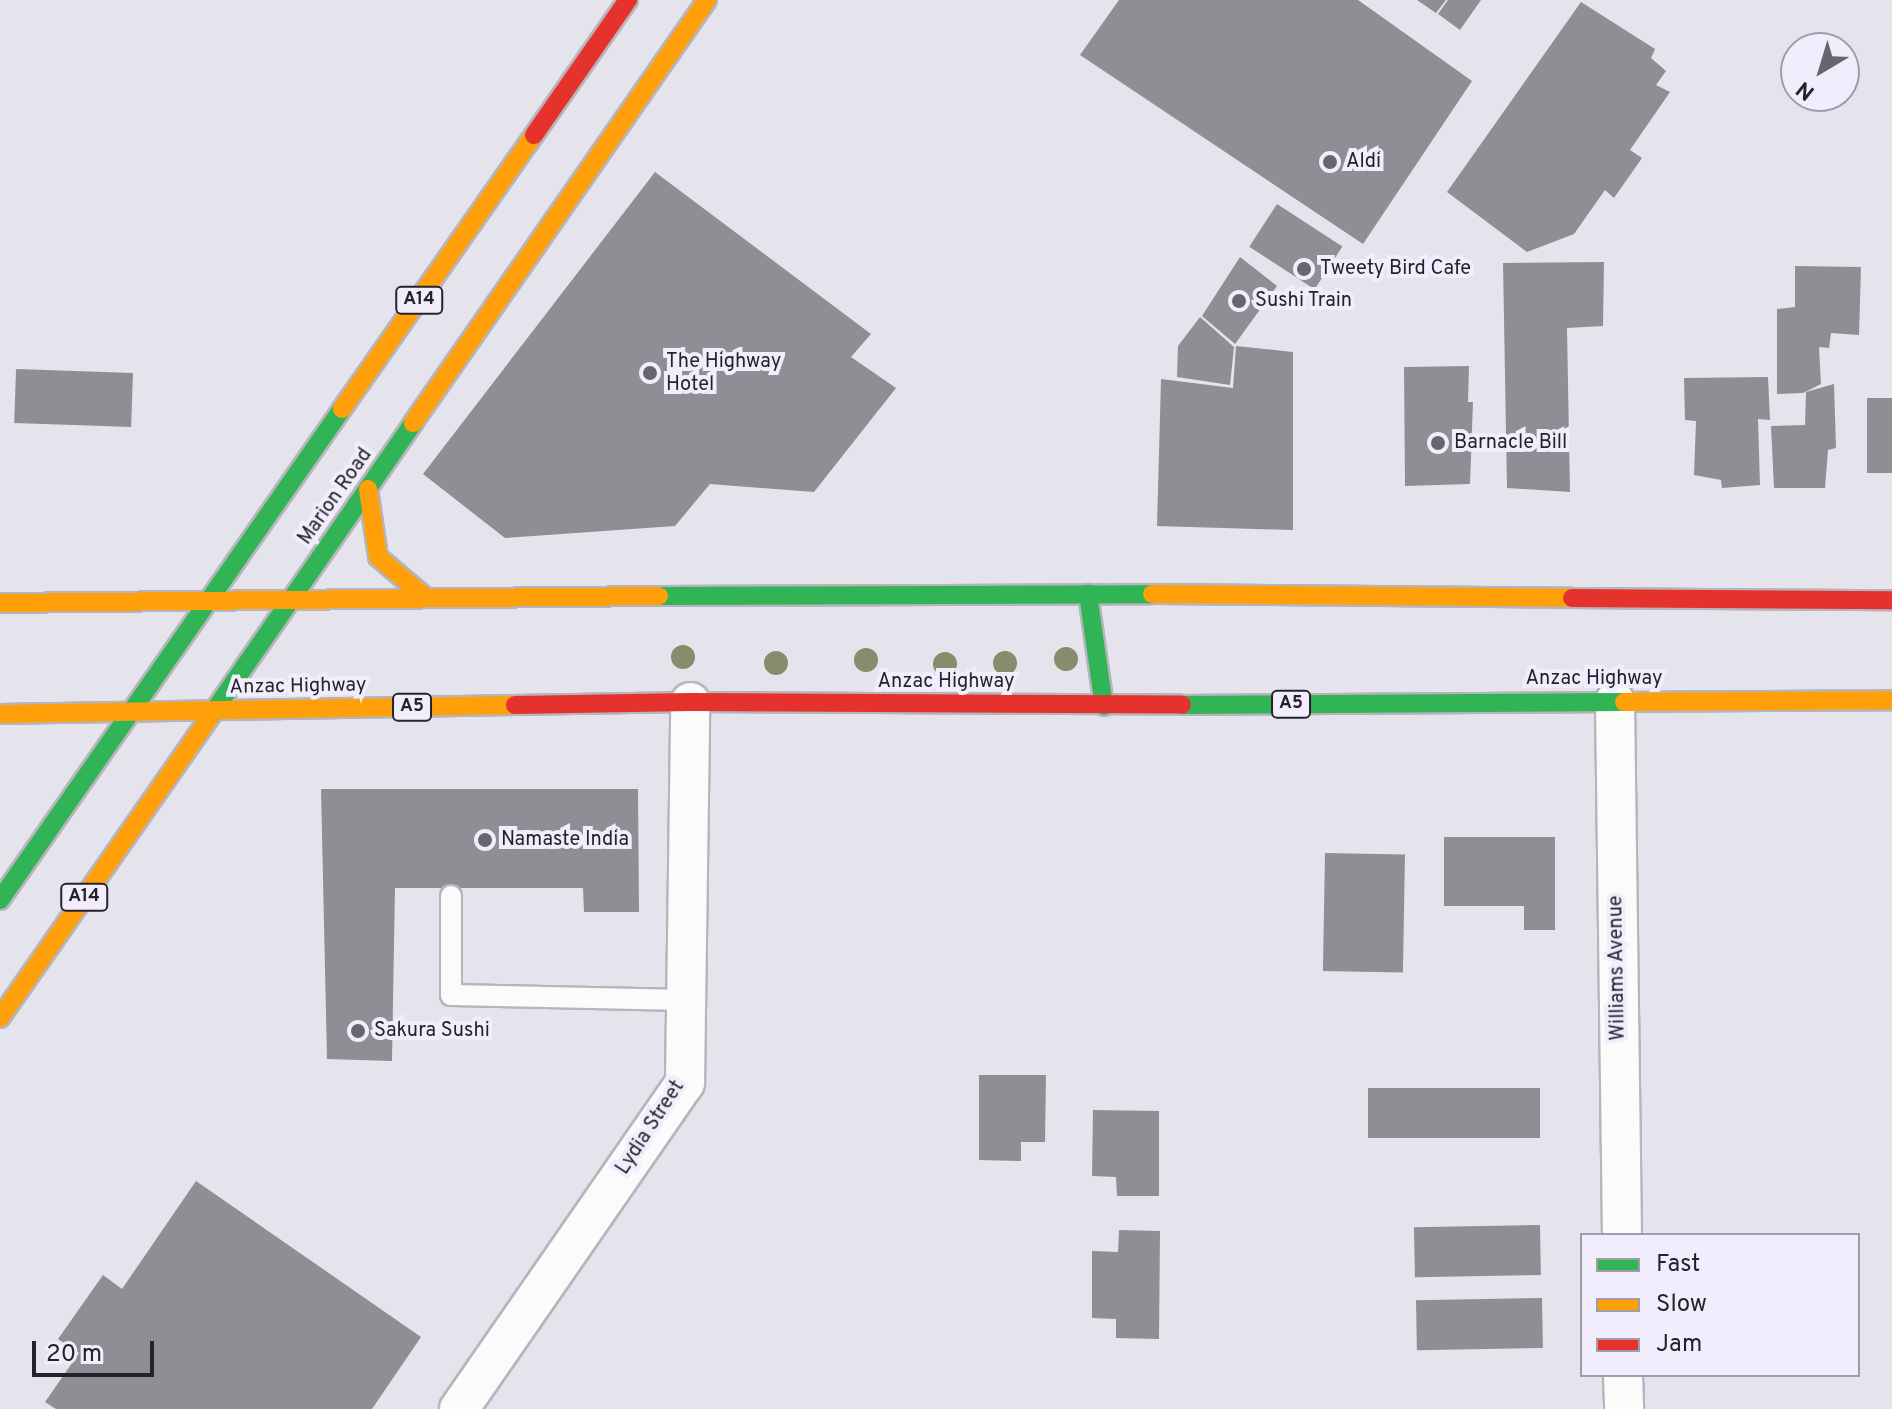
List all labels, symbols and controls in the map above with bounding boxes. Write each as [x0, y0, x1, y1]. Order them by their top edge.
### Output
north arrow [1780, 32, 1860, 112]
text: N [1792, 74, 1821, 105]
place label: Aldi [1346, 150, 1381, 174]
marker: Aldi [1321, 153, 1339, 171]
place label: Tweety Bird Cafe [1320, 257, 1471, 281]
marker: Tweety Bird Cafe [1295, 260, 1313, 278]
road number: A14 [395, 286, 443, 314]
place label: Sushi Train [1255, 289, 1353, 313]
marker: Sushi Train [1230, 292, 1248, 310]
place label: The Highway Hotel [666, 350, 781, 397]
marker: The Highway Hotel [641, 364, 659, 382]
place label: Barnacle Bill [1454, 431, 1567, 455]
marker: Barnacle Bill [1429, 434, 1447, 452]
street label: Marion Road [294, 444, 378, 550]
street label: Anzac Highway [1525, 667, 1663, 691]
street label: Anzac Highway [877, 670, 1015, 694]
street label: Anzac Highway [229, 674, 367, 700]
road number: A5 [1271, 690, 1311, 718]
road number: A5 [392, 693, 432, 721]
place label: Namaste India [501, 828, 629, 852]
marker: Namaste India [476, 831, 494, 849]
road number: A14 [60, 883, 108, 911]
street label: Williams Avenue [1605, 895, 1631, 1041]
place label: Sakura Sushi [374, 1019, 490, 1043]
marker: Sakura Sushi [349, 1022, 367, 1040]
street label: Lydia Street [612, 1076, 690, 1180]
legend [1580, 1233, 1860, 1377]
text: Fast [1656, 1250, 1700, 1280]
text: Slow [1656, 1290, 1707, 1320]
scale bar [36, 1325, 158, 1375]
text: Jam [1656, 1330, 1702, 1360]
text: 20 m [46, 1340, 102, 1370]

